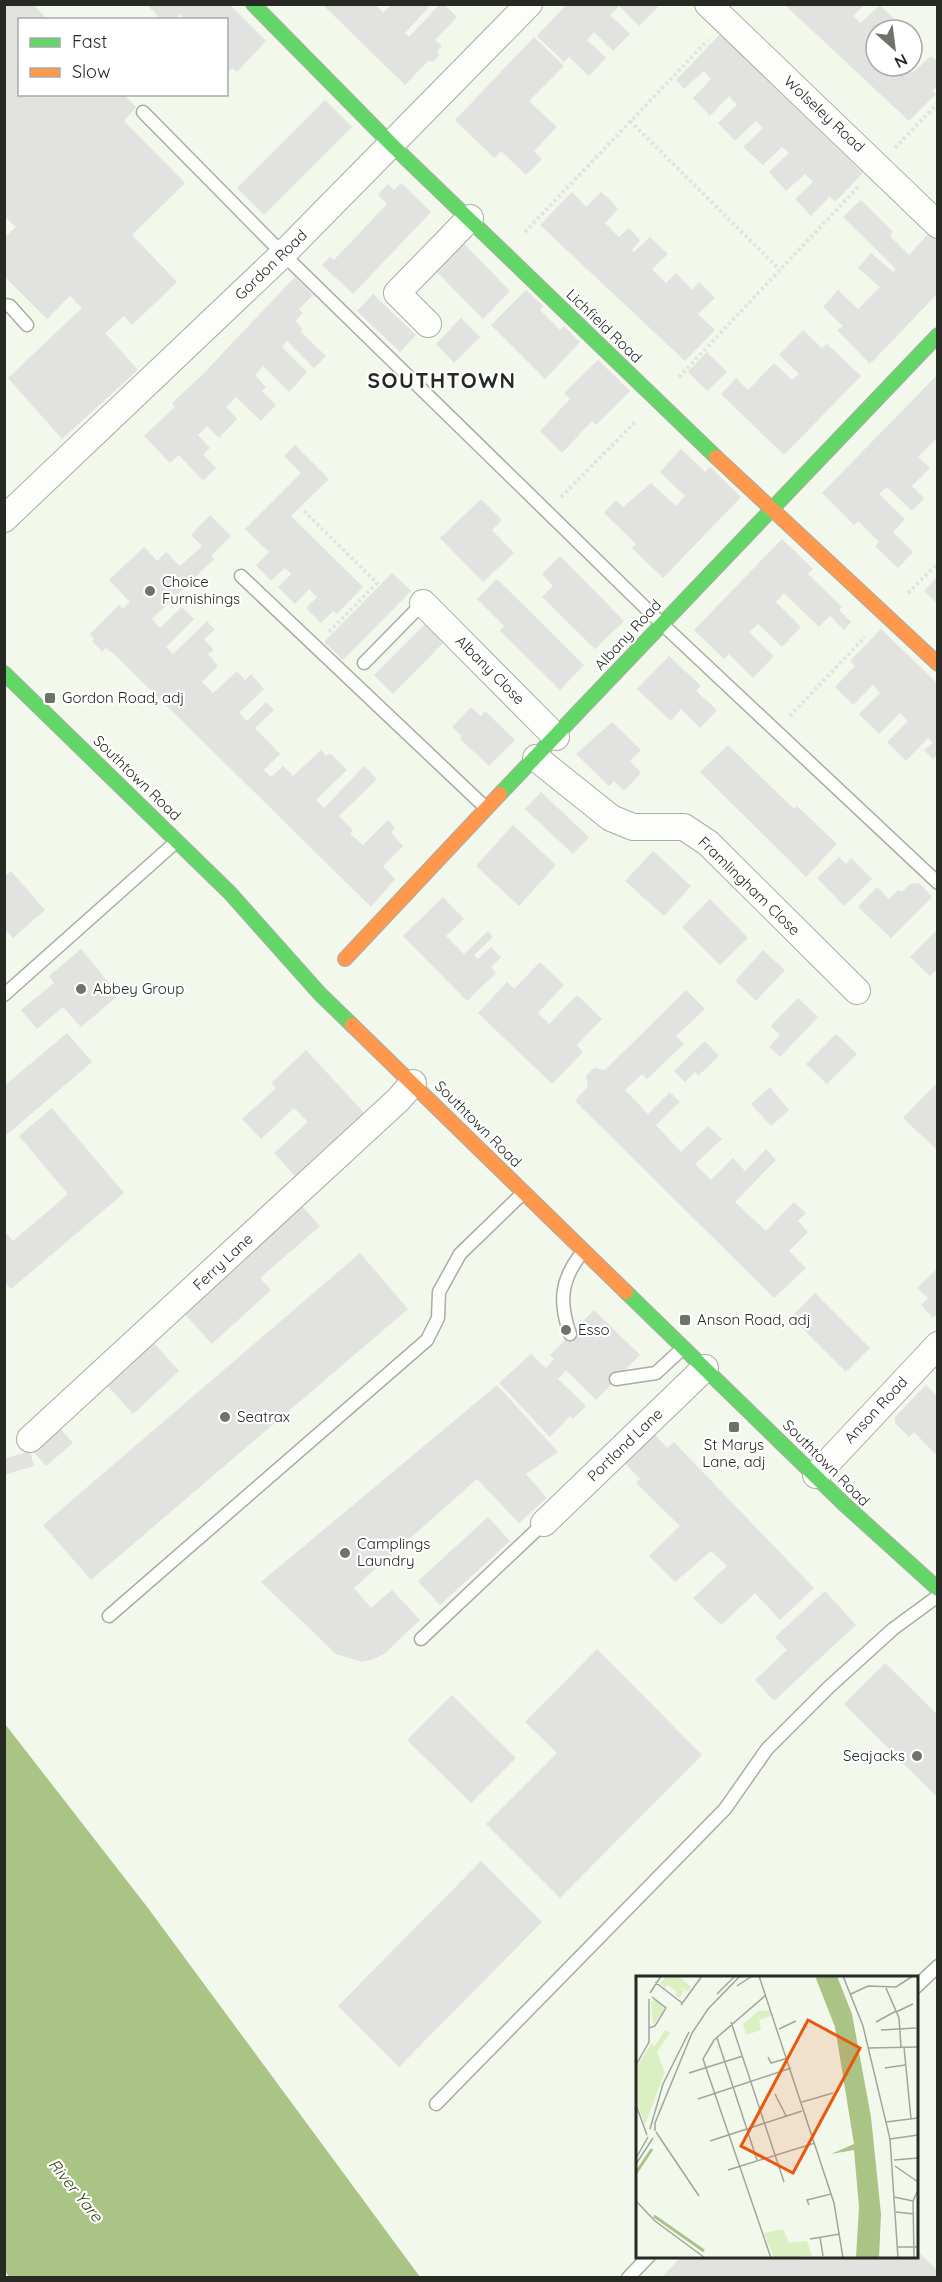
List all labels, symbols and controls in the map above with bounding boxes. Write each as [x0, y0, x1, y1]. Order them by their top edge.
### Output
legend [18, 18, 228, 96]
north arrow [864, 18, 924, 78]
text: Fast [72, 30, 107, 53]
text: N [891, 50, 911, 73]
text: Slow [72, 60, 110, 83]
street label: Wolseley Road [780, 71, 869, 156]
street label: Gordon Road [231, 225, 311, 304]
street label: Lichfield Road [562, 285, 646, 367]
district label: SOUTHTOWN [368, 367, 516, 393]
place label: Choice Furnishings [162, 572, 240, 608]
marker: Choice Furnishings [143, 584, 157, 598]
street label: Albany Road [590, 595, 665, 674]
street label: Albany Close [452, 631, 529, 708]
place label: Gordon Road, adj [62, 688, 184, 707]
marker: Gordon Road, adj [43, 691, 57, 705]
street label: Southtown Road [89, 731, 185, 824]
street label: Framlingham Close [694, 832, 804, 939]
place label: Abbey Group [93, 979, 184, 998]
marker: Abbey Group [74, 982, 88, 996]
street label: Southtown Road [431, 1076, 526, 1171]
street label: Ferry Lane [189, 1229, 257, 1294]
place label: Anson Road, adj [697, 1310, 811, 1329]
marker: Anson Road, adj [678, 1313, 692, 1327]
place label: Esso [578, 1320, 610, 1339]
marker: Esso [559, 1323, 573, 1337]
street label: Anson Road [840, 1372, 911, 1447]
street label: Portland Lane [583, 1404, 666, 1485]
place label: Seatrax [237, 1407, 290, 1426]
marker: Seatrax [218, 1410, 232, 1424]
street label: Southtown Road [779, 1415, 874, 1510]
marker: St Marys Lane, adj [727, 1420, 741, 1434]
place label: St Marys Lane, adj [702, 1435, 766, 1471]
place label: Camplings Laundry [357, 1534, 430, 1570]
marker: Camplings Laundry [338, 1546, 352, 1560]
place label: Seajacks [843, 1746, 905, 1765]
marker: Seajacks [910, 1749, 924, 1763]
inset map [636, 1976, 918, 2258]
water label: River Yare [45, 2155, 108, 2226]

